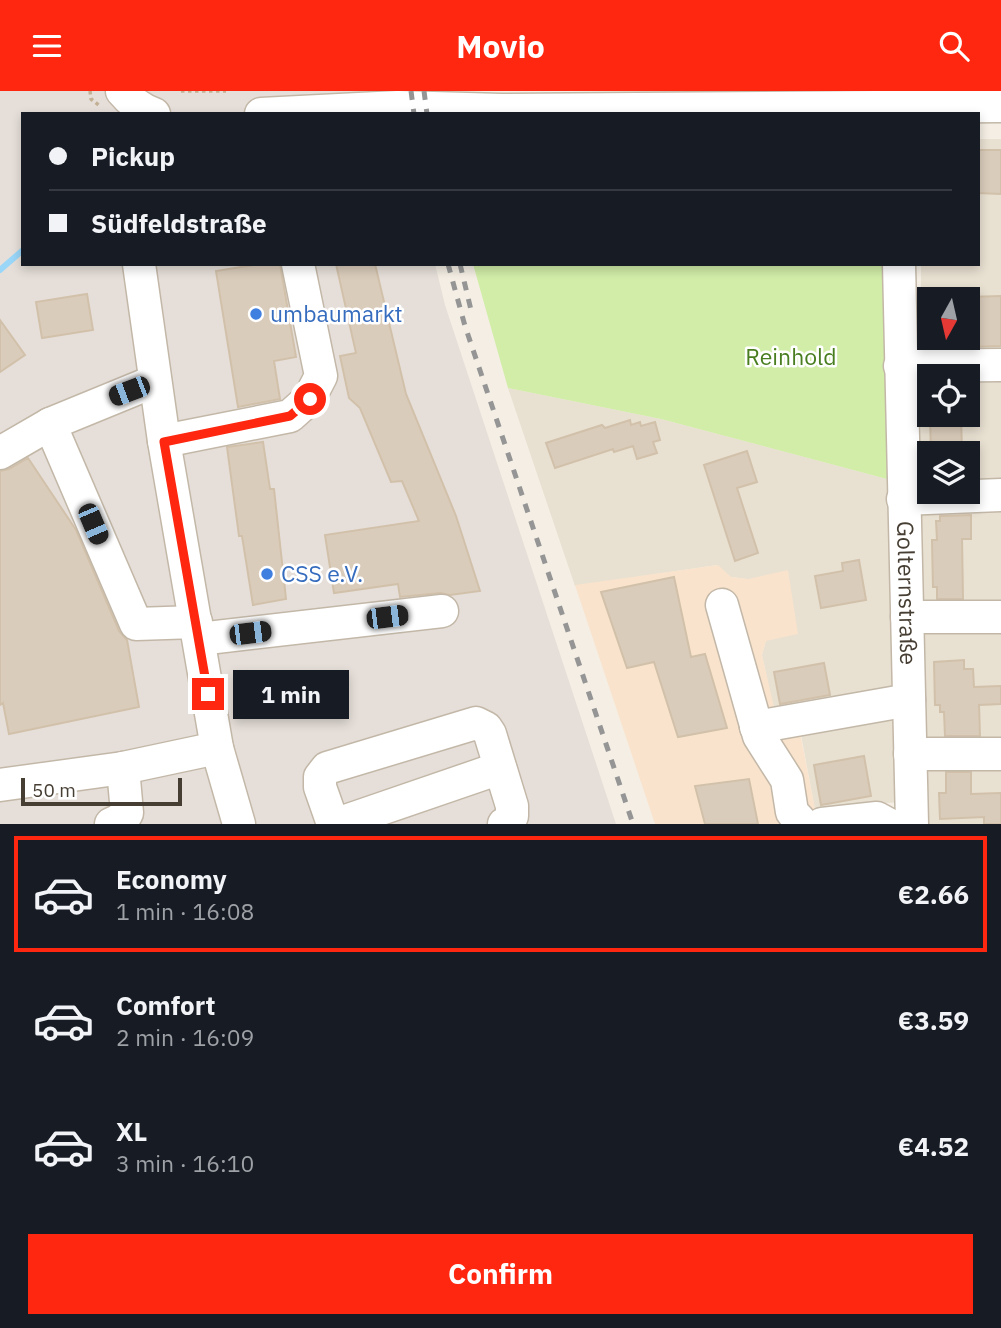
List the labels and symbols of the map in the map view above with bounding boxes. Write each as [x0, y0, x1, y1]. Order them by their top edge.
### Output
north arrow [917, 287, 980, 350]
place label: umbaumarkt [270, 298, 403, 328]
marker: umbaumarkt [248, 306, 264, 322]
park label: Reinhold [745, 341, 837, 371]
car [106, 374, 153, 408]
route start [294, 383, 326, 415]
car [76, 501, 111, 547]
street label: Golternstraße [891, 520, 924, 665]
place label: CSS e.V. [281, 558, 363, 588]
marker: CSS e.V. [259, 566, 275, 582]
car [365, 604, 410, 630]
car [228, 620, 273, 646]
callout: 1 min [232, 669, 348, 719]
route end [192, 678, 224, 710]
scale bar [21, 775, 182, 807]

